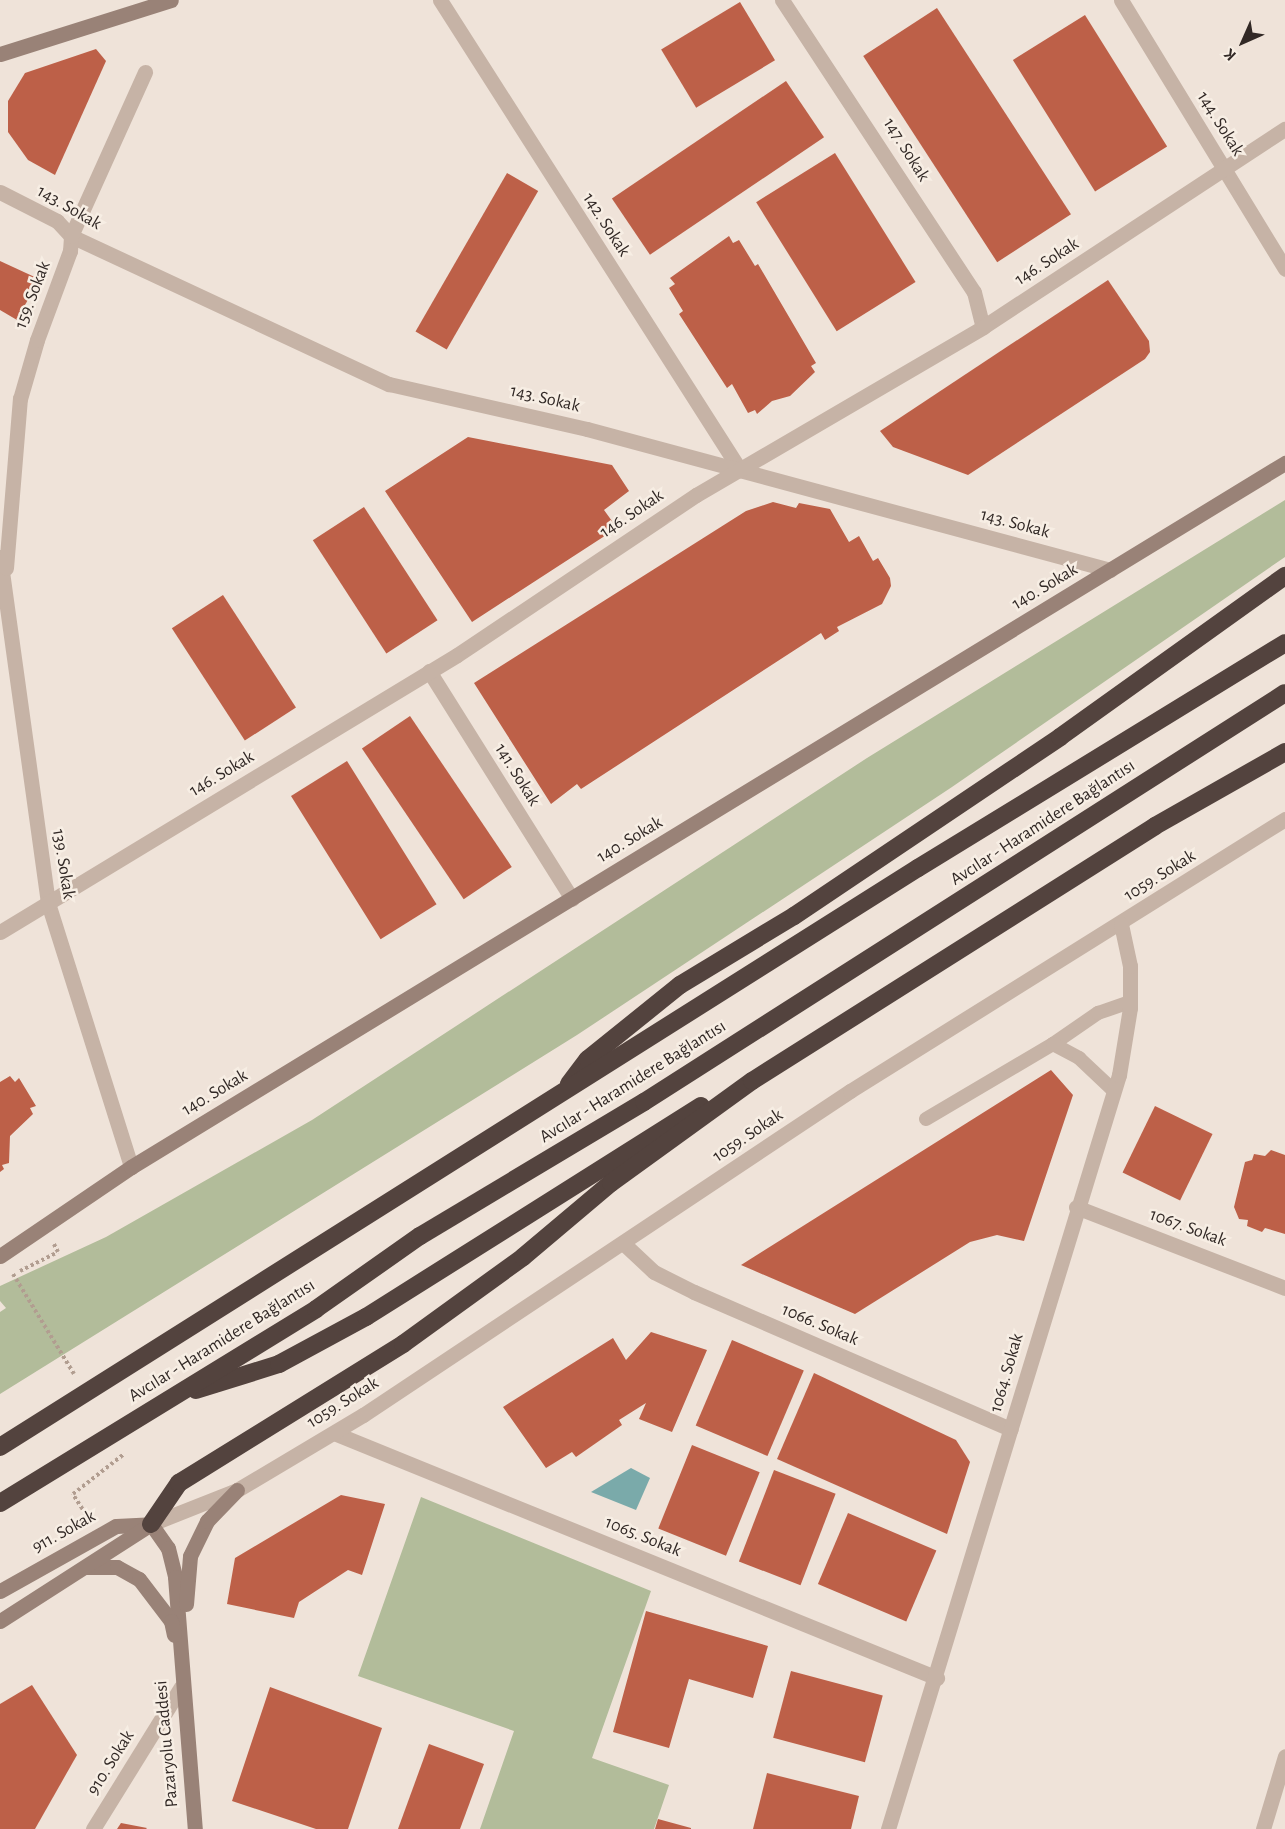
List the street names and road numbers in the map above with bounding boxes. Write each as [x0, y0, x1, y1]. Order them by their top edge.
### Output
street label: 144. Sokak [1192, 88, 1248, 160]
street label: 147. Sokak [878, 114, 934, 186]
street label: 143. Sokak [33, 181, 105, 235]
street label: 142. Sokak [577, 189, 635, 261]
street label: 146. Sokak [1011, 233, 1083, 291]
street label: 159. Sokak [10, 258, 56, 332]
street label: 143. Sokak [508, 381, 582, 417]
street label: 146. Sokak [596, 485, 668, 543]
street label: 143. Sokak [978, 504, 1052, 544]
street label: 140. Sokak [1008, 559, 1082, 615]
street label: 141. Sokak [489, 740, 545, 810]
street label: 146. Sokak [186, 746, 258, 802]
street label: Avcılar - Haramidere Bağlantısı [947, 755, 1139, 891]
street label: 140. Sokak [593, 812, 667, 868]
street label: 139. Sokak [47, 827, 79, 901]
street label: 1059. Sokak [1120, 846, 1200, 906]
street label: Avcılar - Haramidere Bağlantısı [536, 1016, 730, 1148]
street label: 140. Sokak [178, 1065, 252, 1121]
street label: 1059. Sokak [709, 1105, 787, 1167]
street label: 1067. Sokak [1147, 1204, 1229, 1252]
street label: Avcılar - Haramidere Bağlantısı [125, 1275, 319, 1407]
street label: 1066. Sokak [778, 1299, 862, 1351]
street label: 1064. Sokak [985, 1331, 1029, 1415]
street label: 1059. Sokak [303, 1373, 383, 1433]
street label: 911. Sokak [28, 1506, 100, 1558]
street label: 1065. Sokak [602, 1512, 684, 1562]
street label: Pazaryolu Caddesi [151, 1680, 183, 1808]
street label: 910. Sokak [83, 1726, 139, 1800]

